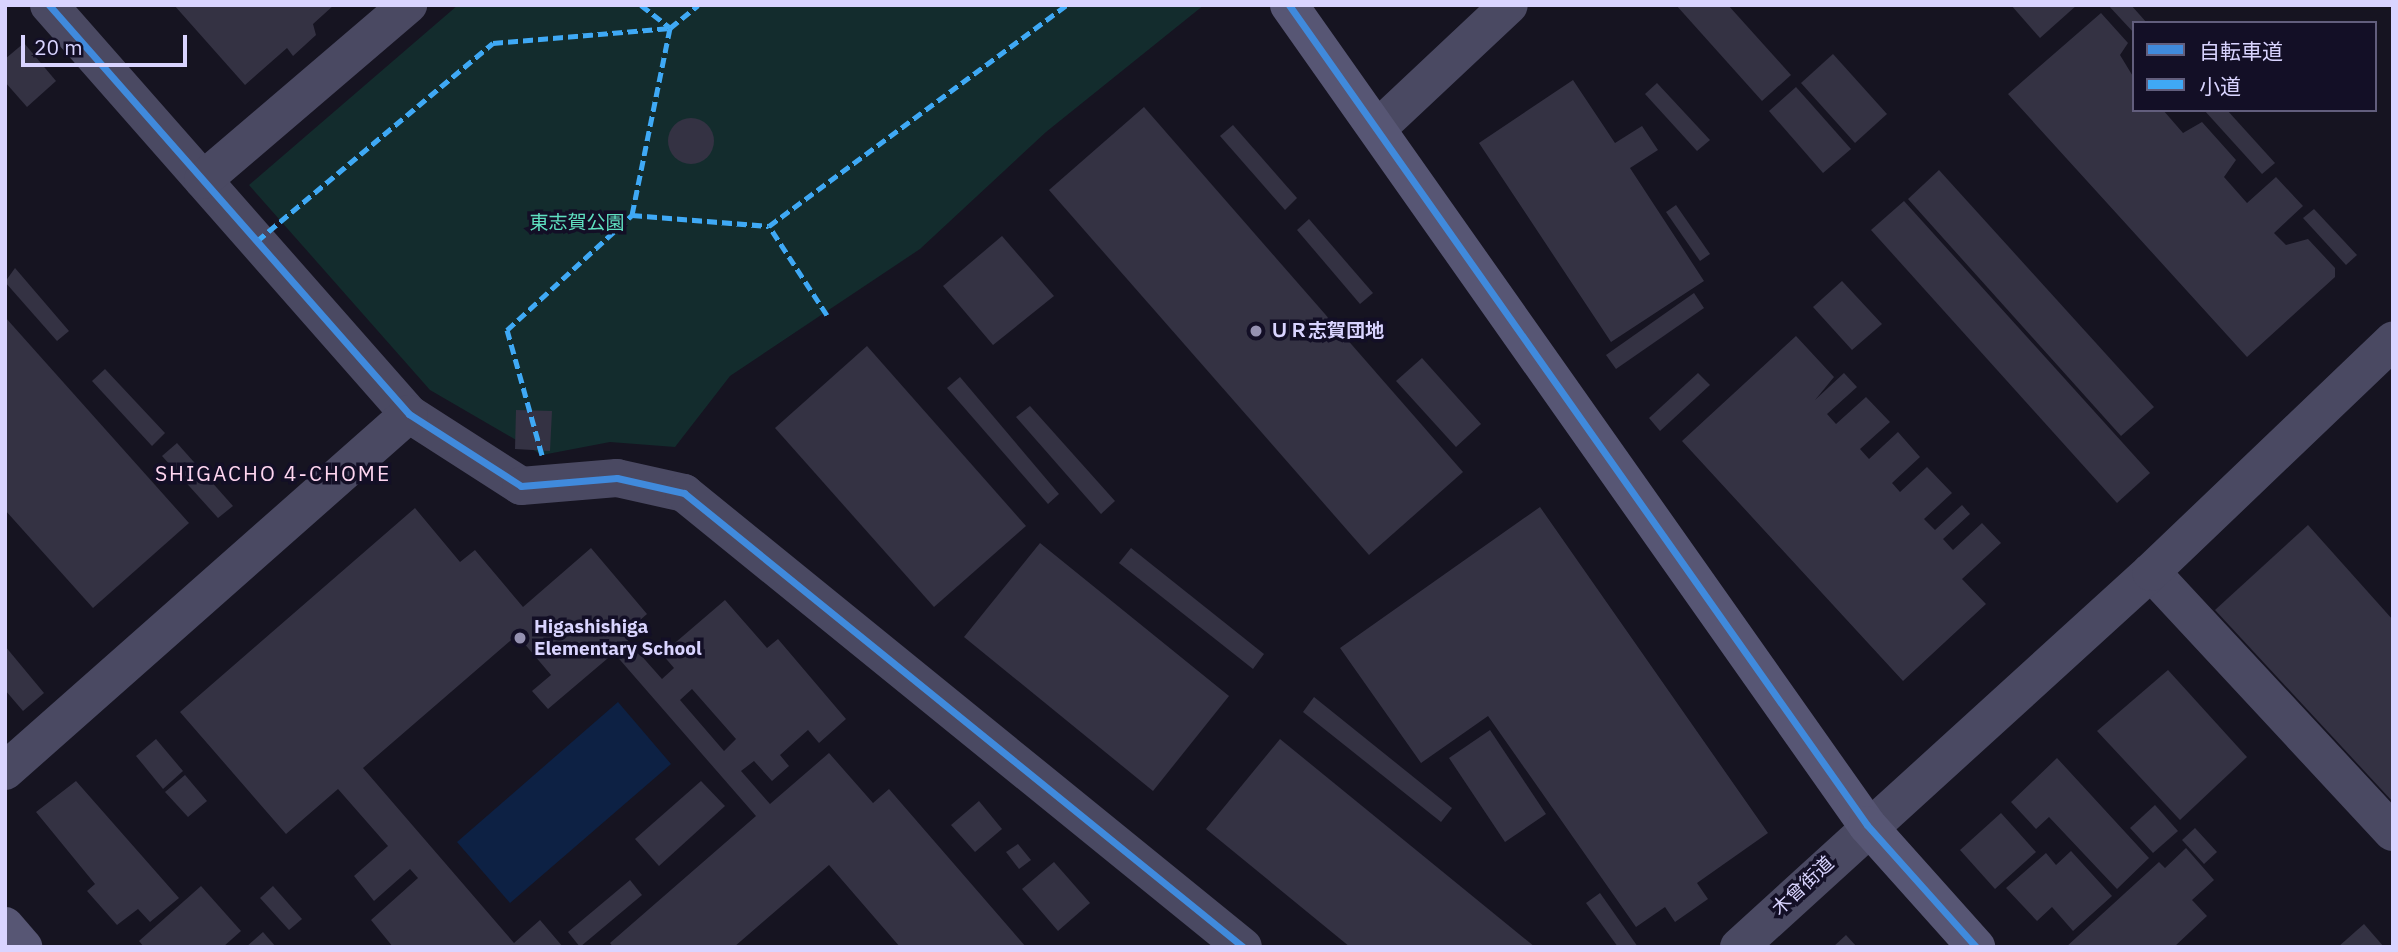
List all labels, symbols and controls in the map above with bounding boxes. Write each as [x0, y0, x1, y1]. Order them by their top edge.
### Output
scale bar [24, 21, 191, 65]
legend [2132, 21, 2377, 112]
text: 20 m [34, 33, 83, 61]
text: 自転車道 [2199, 37, 2283, 65]
text: 小道 [2199, 72, 2241, 100]
park label: 東志賀公園 [530, 212, 624, 234]
place label: ＵＲ志賀団地 [1270, 320, 1384, 342]
marker: ＵＲ志賀団地 [1248, 323, 1264, 339]
district label: SHIGACHO 4-CHOME [157, 460, 389, 486]
place label: Higashishiga Elementary School [534, 616, 702, 660]
marker: Higashishiga Elementary School [512, 630, 528, 646]
street label: 木曾街道 [1767, 852, 1839, 920]

